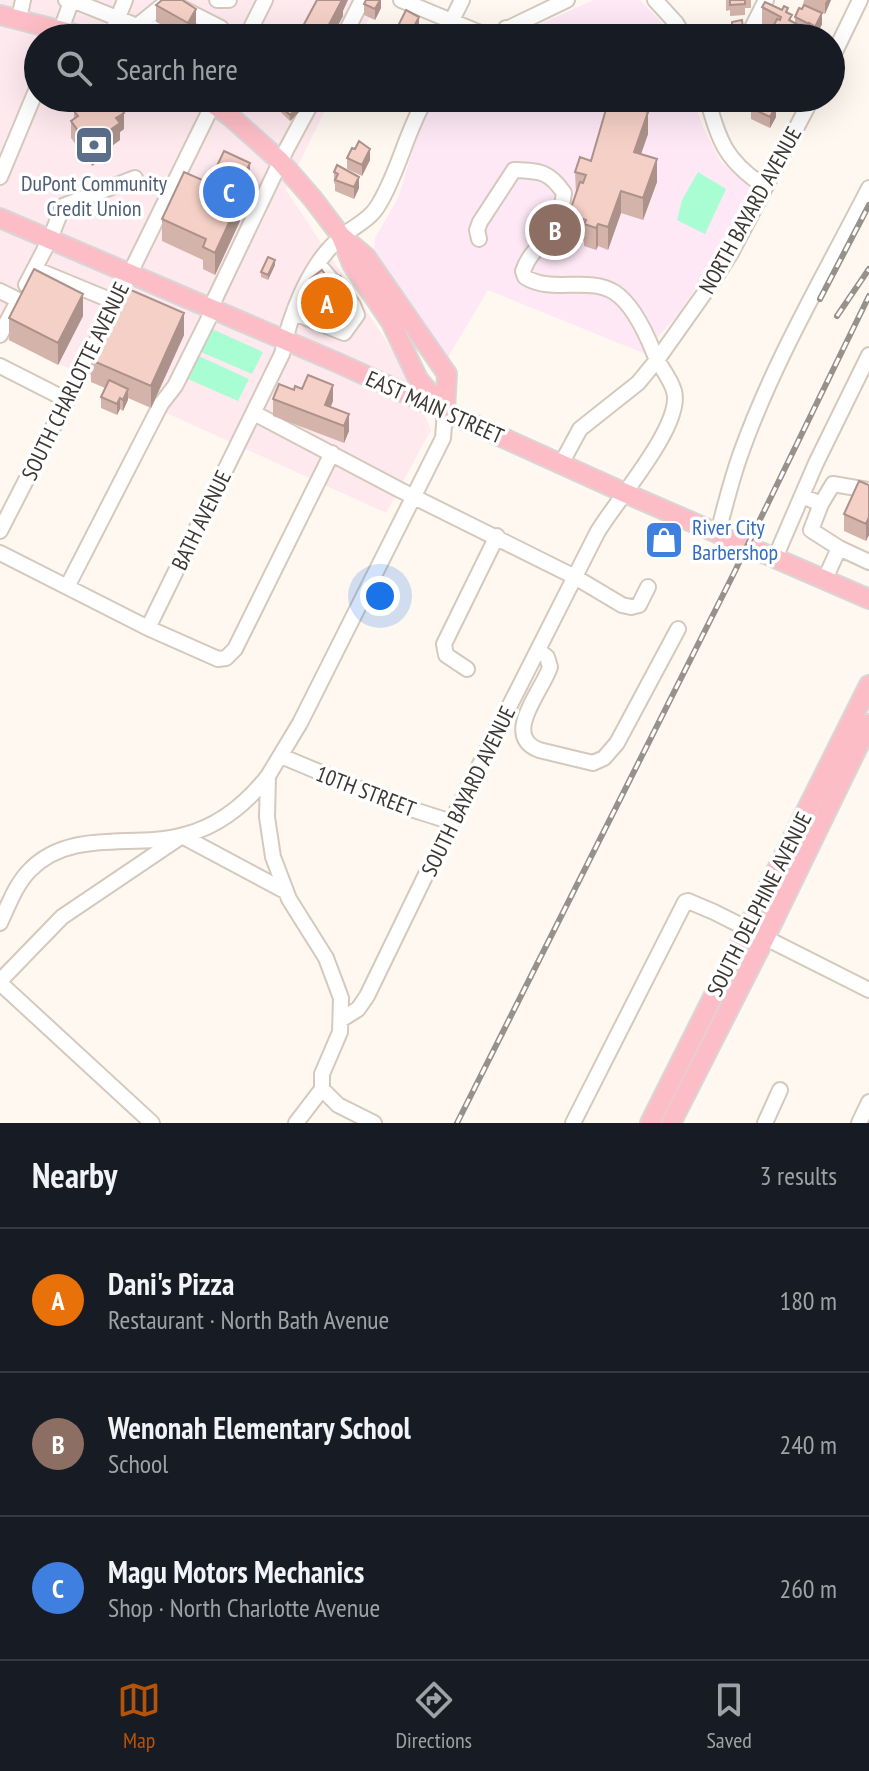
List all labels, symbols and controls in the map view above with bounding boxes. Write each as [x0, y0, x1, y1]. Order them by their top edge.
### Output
search box [24, 24, 845, 112]
icon: search [52, 46, 96, 90]
text: Search here [116, 49, 238, 88]
street label: NORTH BAYARD AVENUE [693, 122, 807, 298]
bank icon: DuPont Community Credit Union [73, 124, 115, 166]
pin: C [203, 162, 255, 222]
place label: DuPont Community Credit Union [21, 169, 168, 222]
pin: B [529, 200, 581, 260]
pin: A [301, 273, 353, 333]
street label: SOUTH CHARLOTTE AVENUE [15, 277, 135, 485]
street label: EAST MAIN STREET [362, 364, 508, 450]
street label: BATH AVENUE [165, 466, 237, 574]
place label: River City Barbershop [692, 513, 778, 566]
shop icon: River City Barbershop [643, 519, 685, 561]
your location [360, 576, 400, 616]
street label: SOUTH BAYARD AVENUE [415, 701, 521, 881]
street label: 10TH STREET [312, 759, 420, 823]
street label: SOUTH DELPHINE AVENUE [700, 807, 818, 1001]
text: Nearby [32, 1153, 117, 1197]
text: 3 results [760, 1159, 837, 1192]
text: Dani's Pizza [108, 1264, 234, 1303]
text: A [51, 1284, 65, 1317]
text: 180 m [779, 1284, 837, 1317]
text: Restaurant · North Bath Avenue [108, 1303, 389, 1336]
text: Wenonah Elementary School [108, 1408, 411, 1447]
text: B [52, 1428, 64, 1461]
text: 240 m [779, 1428, 837, 1461]
text: School [108, 1447, 168, 1480]
text: Magu Motors Mechanics [108, 1552, 364, 1591]
text: C [52, 1572, 64, 1605]
text: 260 m [779, 1572, 837, 1605]
text: Shop · North Charlotte Avenue [108, 1591, 380, 1624]
tab: Map [117, 1678, 161, 1754]
tab: Directions [396, 1678, 472, 1754]
tab: Saved [706, 1678, 752, 1754]

